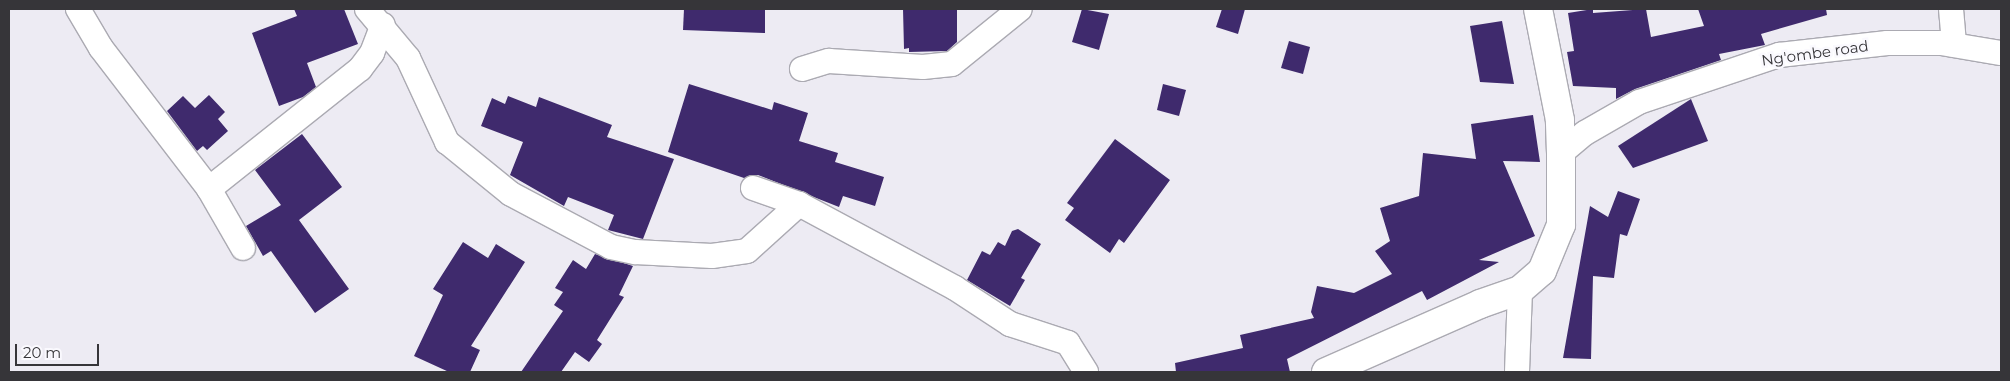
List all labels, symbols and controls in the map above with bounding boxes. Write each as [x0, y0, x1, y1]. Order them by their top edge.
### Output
street label: Ng'ombe road [1760, 37, 1870, 69]
scale bar [18, 334, 101, 366]
text: 20 m [23, 343, 61, 362]

